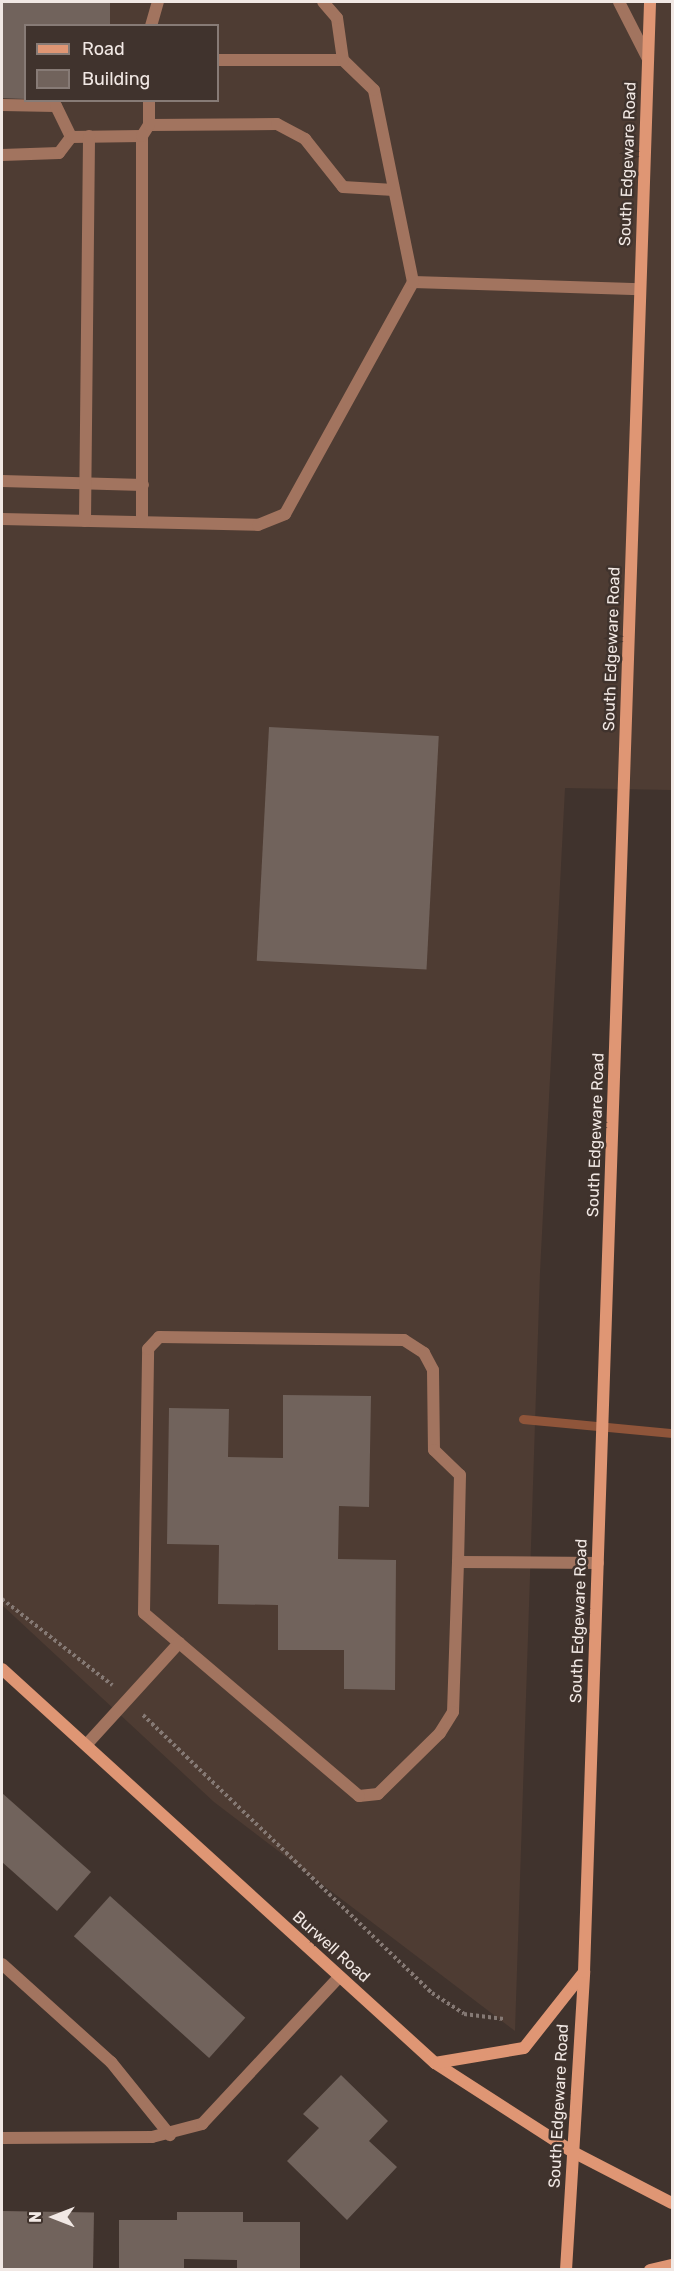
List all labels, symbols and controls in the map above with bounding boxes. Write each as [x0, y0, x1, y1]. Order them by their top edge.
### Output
legend [24, 24, 219, 102]
text: Road [82, 38, 125, 60]
text: Building [82, 68, 150, 90]
street label: South Edgeware Road [616, 82, 640, 246]
street label: South Edgeware Road [600, 567, 624, 731]
street label: South Edgeware Road [584, 1053, 608, 1217]
street label: South Edgeware Road [567, 1539, 591, 1703]
street label: Burwell Road [288, 1907, 374, 1987]
street label: South Edgeware Road [545, 2023, 573, 2189]
north arrow [24, 2187, 84, 2247]
text: N [26, 2211, 45, 2223]

